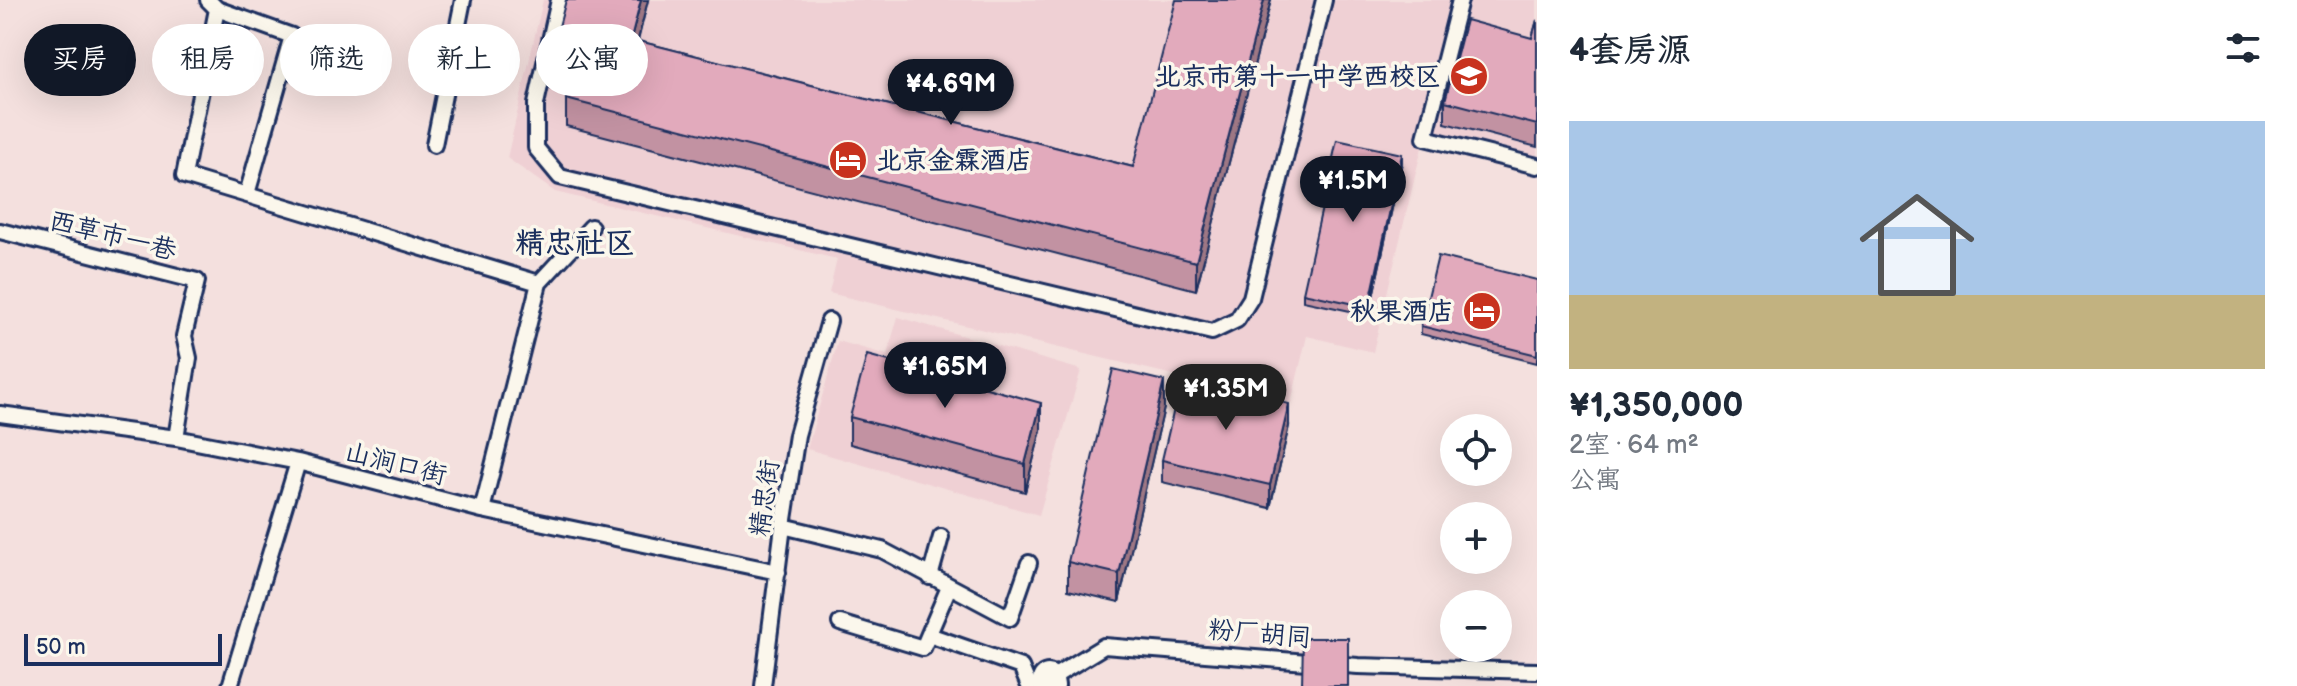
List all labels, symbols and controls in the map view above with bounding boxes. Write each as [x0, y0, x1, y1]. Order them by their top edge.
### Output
chip: 买房 [24, 24, 136, 96]
chip: 租房 [152, 24, 264, 96]
chip: 筛选 [280, 24, 392, 96]
chip: 新上 [408, 24, 520, 96]
chip: 公寓 [536, 24, 648, 96]
icon: filters [2221, 26, 2265, 70]
text: 4套房源 [1569, 30, 1691, 71]
school or university icon: 北京市第十一中学西校区 [1448, 55, 1490, 97]
pin: ¥4.69M [886, 59, 1016, 127]
place label: 北京市第十一中学西校区 [1155, 62, 1441, 93]
text: ¥4.69M [906, 69, 996, 100]
hotel icon: 北京金霖酒店 [827, 139, 869, 181]
place label: 北京金霖酒店 [876, 146, 1032, 177]
pin: ¥1.5M [1297, 156, 1409, 224]
text: ¥1.5M [1318, 166, 1388, 197]
icon: home [1845, 173, 1989, 317]
street label: 西草市一巷 [46, 206, 179, 267]
district label: 精忠社区 [515, 226, 635, 262]
hotel icon: 秋果酒店 [1461, 290, 1503, 332]
place label: 秋果酒店 [1350, 297, 1454, 328]
pin: ¥1.65M [880, 342, 1010, 410]
text: ¥1.65M [902, 352, 988, 383]
pin: ¥1.35M [1161, 364, 1291, 432]
text: ¥1.35M [1183, 374, 1269, 405]
text: ¥1,350,000 [1569, 385, 1744, 426]
map controls [1440, 414, 1512, 662]
button: locate [1440, 414, 1512, 486]
text: 2室 · 64 m² [1569, 430, 1699, 461]
street label: 山涧口街 [341, 437, 450, 492]
street label: 精忠街 [745, 457, 786, 539]
text: 公寓 [1569, 465, 1621, 496]
button: + [1440, 502, 1512, 574]
button: − [1440, 590, 1512, 662]
street label: 粉厂胡同 [1207, 615, 1313, 654]
scale bar [24, 630, 222, 666]
text: 50 m [36, 634, 86, 661]

